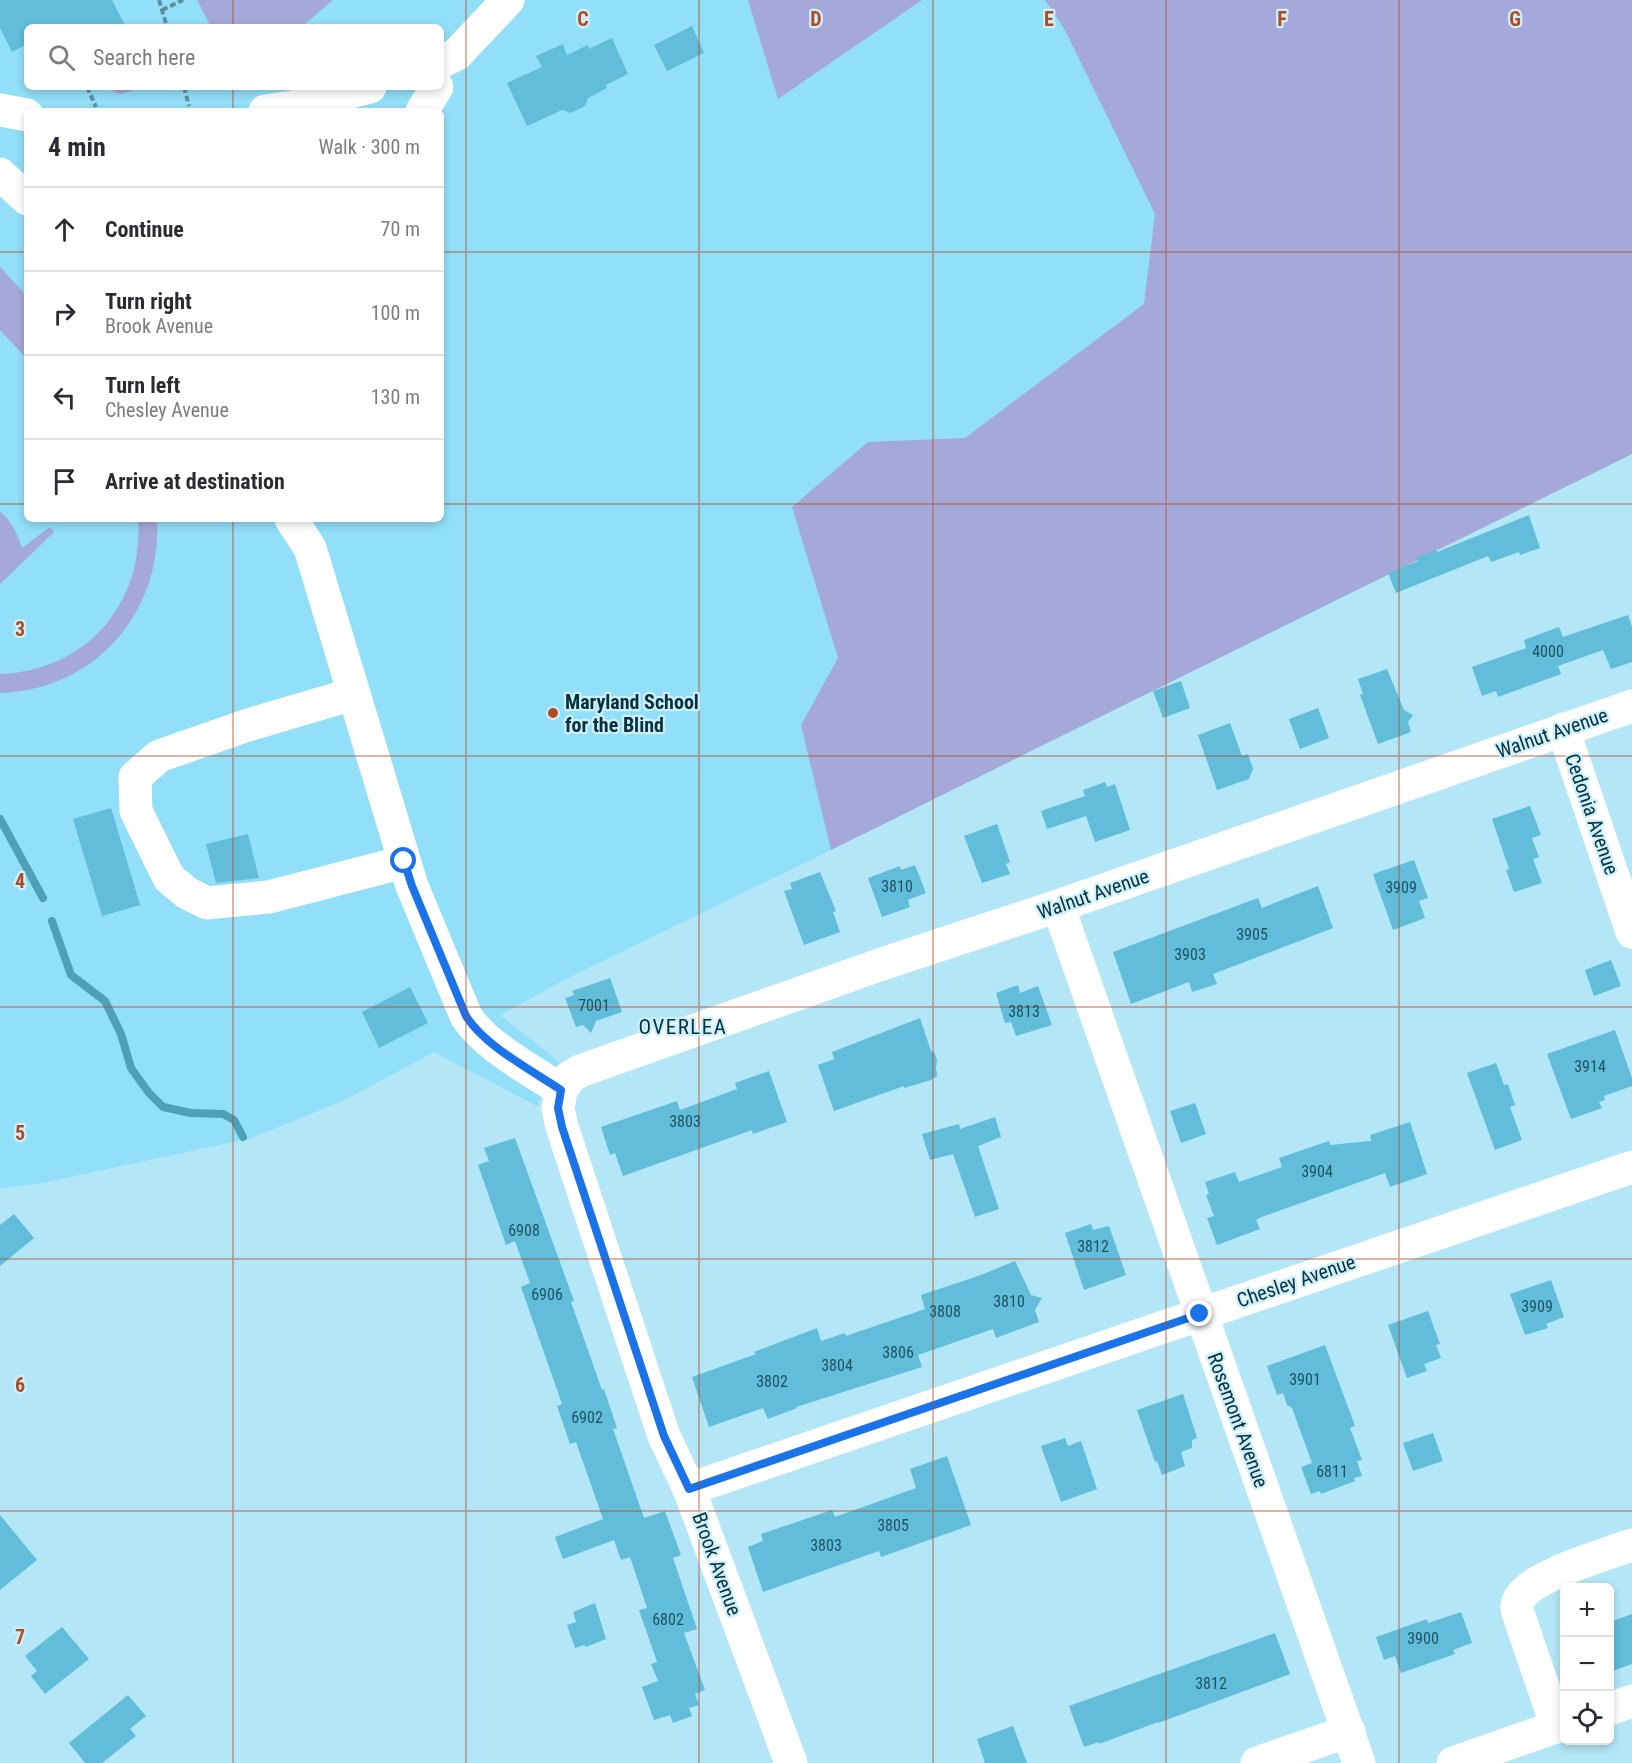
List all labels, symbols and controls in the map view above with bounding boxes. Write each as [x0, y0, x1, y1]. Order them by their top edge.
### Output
text: C [577, 7, 589, 31]
text: D [810, 7, 822, 31]
text: E [1044, 7, 1054, 31]
text: F [1277, 7, 1287, 31]
text: G [1509, 7, 1521, 31]
search box [24, 24, 444, 90]
icon: search [45, 41, 78, 74]
text: Search here [93, 45, 195, 70]
text: 4 min [48, 132, 106, 162]
text: Walk · 300 m [319, 135, 420, 159]
icon: ahead [48, 213, 81, 246]
text: Continue [105, 217, 184, 242]
text: 70 m [381, 217, 420, 241]
text: Turn right [105, 289, 192, 314]
icon: right [48, 297, 81, 330]
text: 100 m [371, 301, 420, 325]
text: Brook Avenue [105, 314, 213, 338]
text: Turn left [105, 373, 180, 398]
icon: left [48, 381, 81, 414]
text: 130 m [371, 385, 420, 409]
text: Chesley Avenue [105, 398, 229, 422]
icon: arrive [48, 465, 81, 498]
text: Arrive at destination [105, 469, 285, 494]
text: 3 [15, 617, 25, 641]
house number: 4000 [1532, 642, 1564, 661]
place label: Maryland School for the Blind [565, 690, 699, 737]
street label: Walnut Avenue [1493, 703, 1611, 763]
marker: Maryland School for the Blind [546, 706, 560, 720]
street label: Cedonia Avenue [1560, 750, 1624, 878]
route start [390, 847, 416, 873]
street label: Walnut Avenue [1034, 864, 1152, 924]
text: 4 [15, 869, 25, 893]
house number: 3810 [881, 877, 913, 896]
house number: 3909 [1385, 878, 1417, 897]
house number: 3905 [1236, 925, 1268, 944]
house number: 3903 [1174, 945, 1206, 964]
house number: 7001 [578, 996, 610, 1015]
house number: 3813 [1008, 1002, 1040, 1021]
district label: OVERLEA [639, 1015, 727, 1039]
house number: 3914 [1574, 1057, 1606, 1076]
house number: 3803 [669, 1112, 701, 1131]
text: 5 [15, 1121, 25, 1145]
house number: 3904 [1301, 1162, 1333, 1181]
house number: 6908 [508, 1221, 540, 1240]
house number: 3812 [1077, 1237, 1109, 1256]
street label: Chesley Avenue [1234, 1249, 1358, 1313]
house number: 6906 [531, 1285, 563, 1304]
house number: 3810 [993, 1292, 1025, 1311]
house number: 3909 [1521, 1297, 1553, 1316]
route end [1186, 1300, 1212, 1326]
house number: 3808 [929, 1302, 961, 1321]
house number: 3806 [882, 1343, 914, 1362]
street label: Rosemont Avenue [1202, 1349, 1274, 1491]
house number: 3804 [821, 1356, 853, 1375]
house number: 3901 [1289, 1370, 1321, 1389]
house number: 3802 [756, 1372, 788, 1391]
text: 6 [15, 1373, 25, 1397]
house number: 6902 [571, 1408, 603, 1427]
house number: 6811 [1316, 1462, 1348, 1481]
street label: Brook Avenue [687, 1509, 747, 1619]
house number: 3805 [877, 1516, 909, 1535]
house number: 3803 [810, 1536, 842, 1555]
map controls [1560, 1583, 1614, 1745]
button: + [1560, 1583, 1614, 1637]
house number: 6802 [652, 1610, 684, 1629]
text: 7 [15, 1625, 25, 1649]
house number: 3900 [1407, 1629, 1439, 1648]
button: − [1560, 1637, 1614, 1691]
house number: 3812 [1195, 1674, 1227, 1693]
button: locate [1560, 1691, 1614, 1745]

